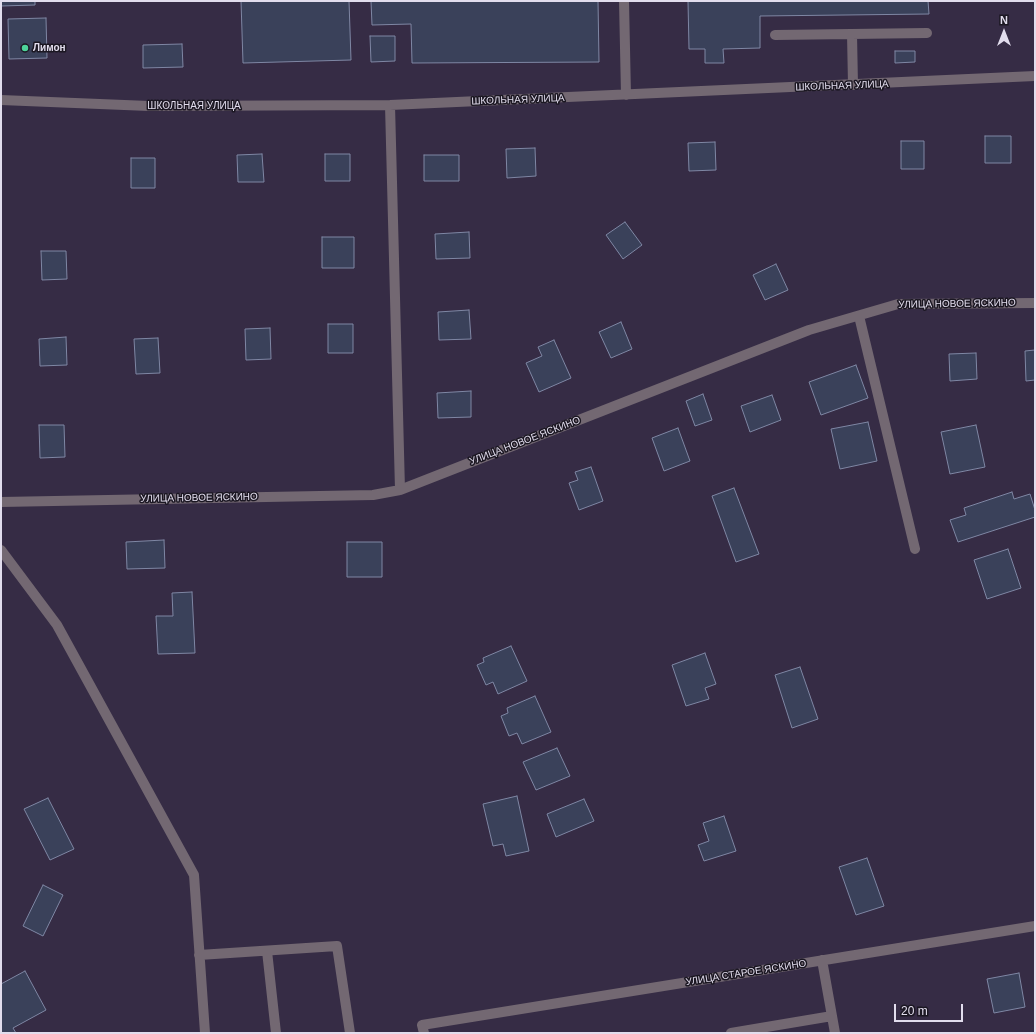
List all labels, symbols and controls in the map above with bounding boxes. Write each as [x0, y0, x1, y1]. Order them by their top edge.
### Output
north arrow [984, 12, 1024, 52]
text: N [1000, 14, 1008, 26]
place label: Лимон [33, 42, 66, 54]
marker: Лимон [20, 43, 30, 53]
street label: ШКОЛЬНАЯ УЛИЦА [795, 78, 889, 94]
street label: ШКОЛЬНАЯ УЛИЦА [471, 92, 565, 108]
street label: ШКОЛЬНАЯ УЛИЦА [147, 100, 241, 112]
street label: УЛИЦА НОВОЕ ЯСКИНО [898, 297, 1016, 311]
street label: УЛИЦА НОВОЕ ЯСКИНО [468, 414, 582, 468]
street label: УЛИЦА НОВОЕ ЯСКИНО [140, 491, 258, 505]
street label: УЛИЦА СТАРОЕ ЯСКИНО [685, 958, 807, 988]
scale bar [896, 996, 965, 1022]
text: 20 m [901, 1004, 928, 1018]

